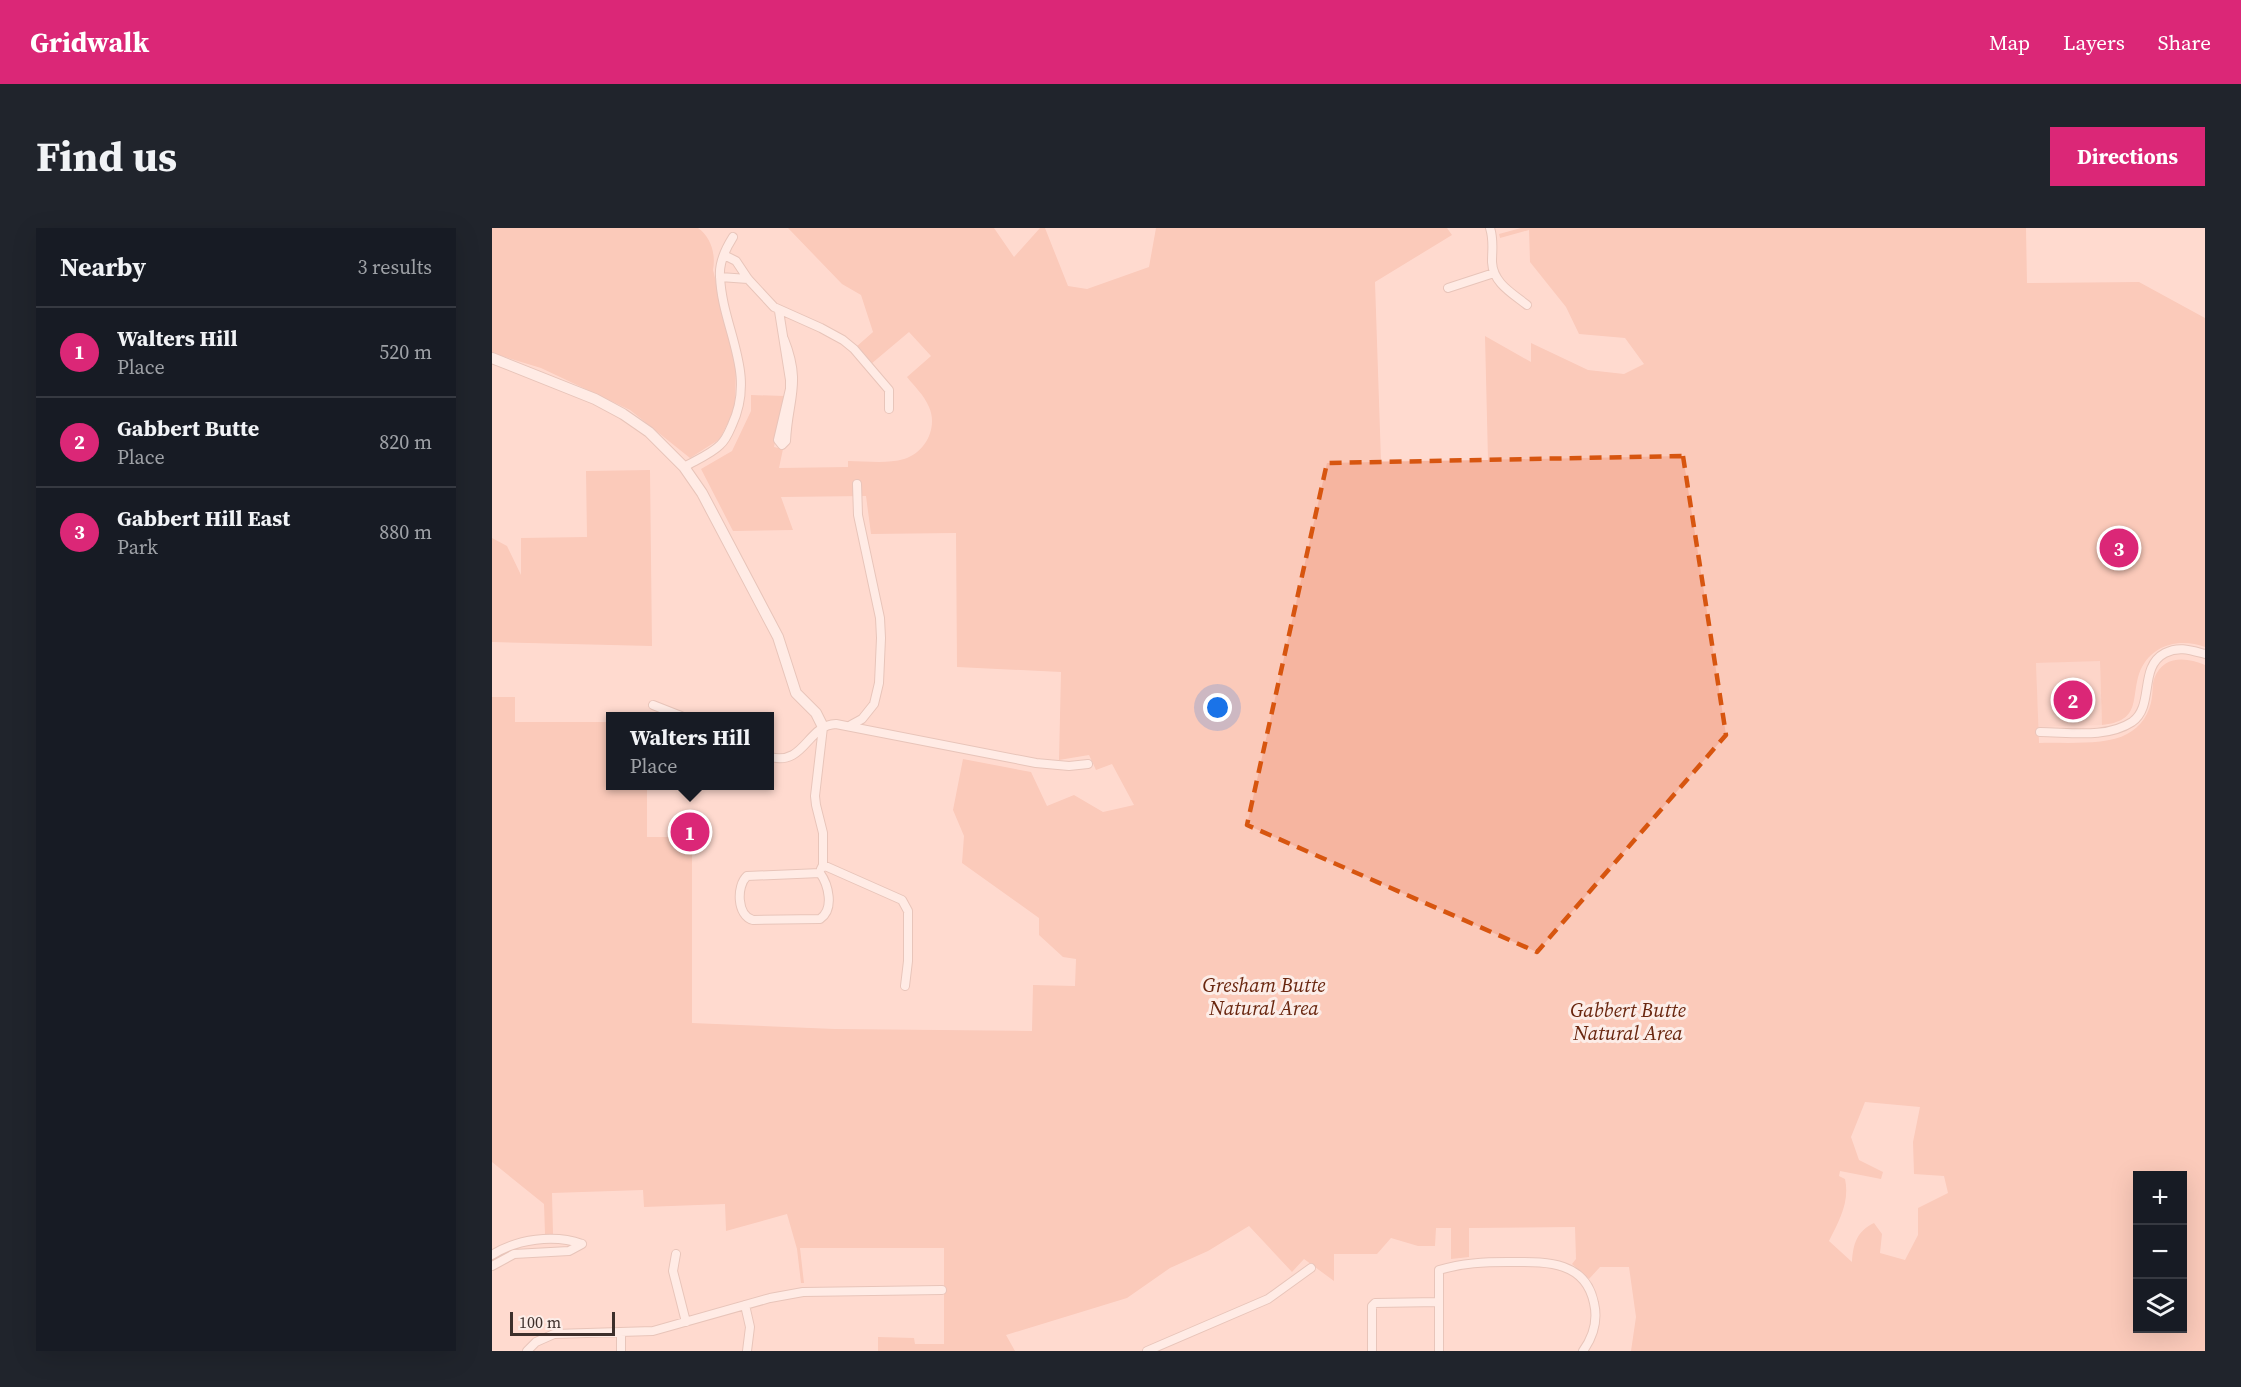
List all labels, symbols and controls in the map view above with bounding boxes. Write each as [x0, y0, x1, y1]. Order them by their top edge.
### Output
text: Gridwalk [30, 23, 149, 61]
text: Map [1989, 28, 2030, 57]
text: Layers [2063, 28, 2125, 57]
text: Share [2158, 28, 2211, 57]
text: Find us [36, 127, 177, 185]
button: Directions [2050, 127, 2205, 186]
text: Nearby [60, 249, 146, 285]
text: 3 results [357, 253, 432, 281]
text: Walters Hill [117, 323, 238, 353]
text: 1 [74, 338, 85, 366]
text: 520 m [379, 338, 432, 366]
text: Place [117, 353, 165, 381]
text: Gabbert Butte [117, 413, 259, 443]
text: 2 [74, 428, 85, 456]
text: 820 m [379, 428, 432, 456]
text: Place [117, 443, 165, 471]
text: Gabbert Hill East [117, 503, 290, 533]
text: 3 [74, 518, 85, 546]
text: 880 m [379, 518, 432, 546]
pin: 3 [2100, 526, 2138, 570]
text: Park [117, 533, 158, 561]
pin: 2 [2054, 678, 2092, 722]
your location [1203, 693, 1232, 722]
popup [606, 712, 774, 790]
text: Walters Hill [630, 722, 750, 752]
text: Place [630, 752, 677, 780]
pin: 1 [670, 810, 710, 854]
park label: Gresham Butte Natural Area [1203, 971, 1325, 1022]
park label: Gabbert Butte Natural Area [1570, 996, 1686, 1047]
map controls [2133, 1171, 2187, 1333]
button: + [2133, 1171, 2187, 1225]
button: − [2133, 1225, 2187, 1279]
button: layers [2133, 1279, 2187, 1333]
scale bar [510, 1309, 615, 1336]
text: 100 m [519, 1311, 561, 1333]

